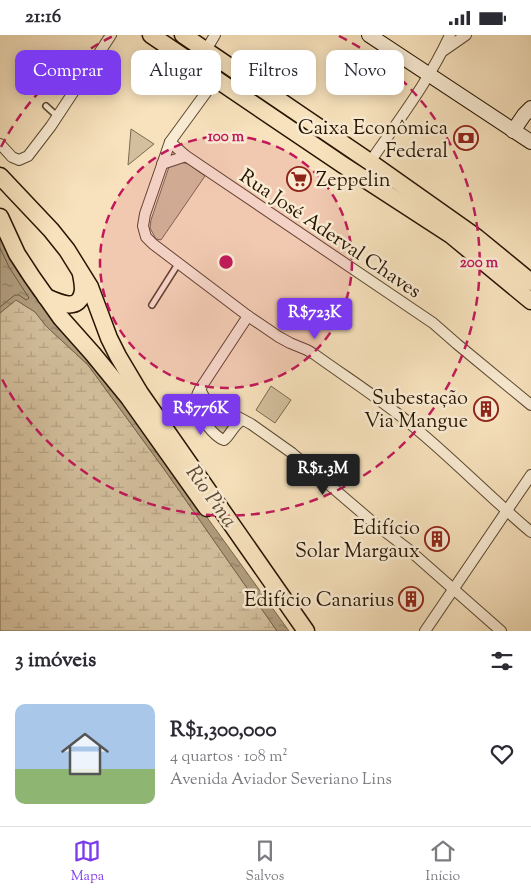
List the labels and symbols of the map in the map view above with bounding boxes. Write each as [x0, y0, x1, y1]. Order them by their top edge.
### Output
place label: Caixa Econômica Federal [298, 115, 448, 167]
bank icon: Caixa Econômica Federal [453, 125, 479, 151]
text: 100 m [208, 127, 245, 148]
street label: Rua José Aderval Chaves [233, 163, 426, 307]
supermarket icon: Zeppelin [286, 166, 312, 192]
place label: Zeppelin [316, 167, 391, 196]
centre of rings [217, 253, 235, 271]
text: 200 m [460, 253, 499, 274]
pin: R$723K [274, 297, 356, 340]
place label: Subestação Via Mangue [364, 385, 468, 437]
pin: R$776K [160, 393, 242, 436]
building icon: Subestação Via Mangue [473, 396, 499, 422]
pin: R$1.3M [282, 453, 364, 496]
water label: Rio Pina [177, 460, 243, 535]
place label: Edifício Solar Margaux [295, 515, 420, 567]
building icon: Edifício Solar Margaux [424, 526, 450, 552]
building icon: Edifício Canarius [398, 586, 424, 612]
place label: Edifício Canarius [244, 587, 394, 616]

